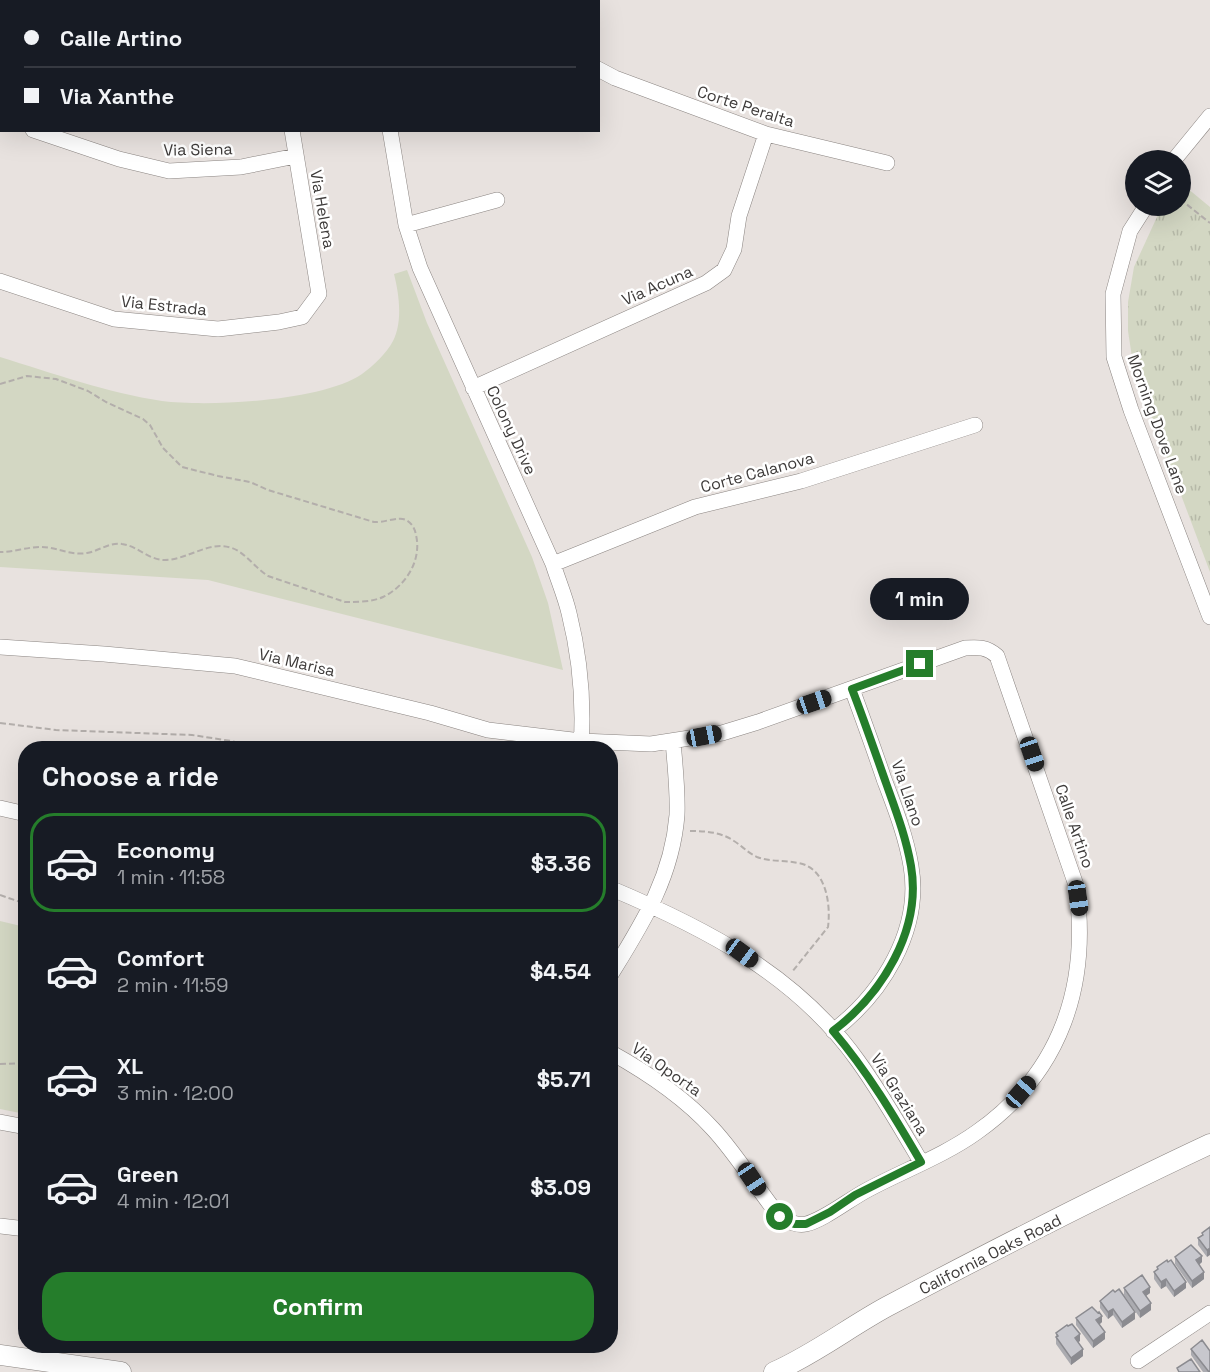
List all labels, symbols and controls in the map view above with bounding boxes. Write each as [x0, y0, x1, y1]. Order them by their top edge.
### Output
text: Calle Artino [60, 24, 182, 52]
street label: Corte Peralta [695, 81, 797, 132]
text: Via Xanthe [60, 82, 174, 110]
street label: Via Siena [163, 138, 233, 161]
map controls [1125, 150, 1191, 216]
button: layers [1125, 150, 1191, 216]
street label: Via Helena [305, 168, 340, 250]
street label: Via Acuna [619, 261, 696, 310]
street label: Via Estrada [120, 291, 208, 320]
street label: Morning Dove Lane [1123, 352, 1193, 497]
street label: Colony Drive [482, 382, 541, 478]
street label: Corte Calanova [698, 447, 816, 498]
callout: 1 min [870, 577, 970, 619]
text: 1 min [895, 586, 944, 612]
street label: Via Marisa [257, 644, 337, 681]
route end [906, 650, 933, 677]
car [794, 688, 834, 716]
car [685, 724, 723, 748]
car [1018, 734, 1046, 774]
street label: Via Llano [886, 757, 929, 829]
text: Choose a ride [42, 759, 219, 794]
street label: Calle Artino [1050, 781, 1099, 871]
icon: car [45, 836, 99, 890]
text: Economy [117, 836, 215, 864]
text: $3.36 [531, 849, 591, 877]
text: 1 min · 11:58 [117, 864, 225, 890]
car [1067, 879, 1089, 917]
car [722, 935, 762, 971]
icon: car [45, 944, 99, 998]
text: Comfort [117, 944, 205, 972]
text: $4.54 [530, 957, 591, 985]
text: 2 min · 11:59 [117, 972, 229, 998]
street label: Via Oporta [628, 1038, 706, 1101]
street label: Via Graziana [866, 1049, 933, 1139]
icon: car [45, 1052, 99, 1106]
text: XL [117, 1052, 143, 1080]
text: $5.71 [537, 1065, 591, 1093]
car [1002, 1073, 1040, 1111]
text: 3 min · 12:00 [117, 1080, 234, 1106]
car [734, 1159, 770, 1199]
icon: car [45, 1160, 99, 1214]
text: Green [117, 1160, 179, 1188]
text: $3.09 [530, 1173, 591, 1201]
text: 4 min · 12:01 [117, 1188, 230, 1214]
route start [766, 1203, 793, 1230]
street label: California Oaks Road [915, 1209, 1065, 1299]
button: Confirm [42, 1272, 594, 1341]

